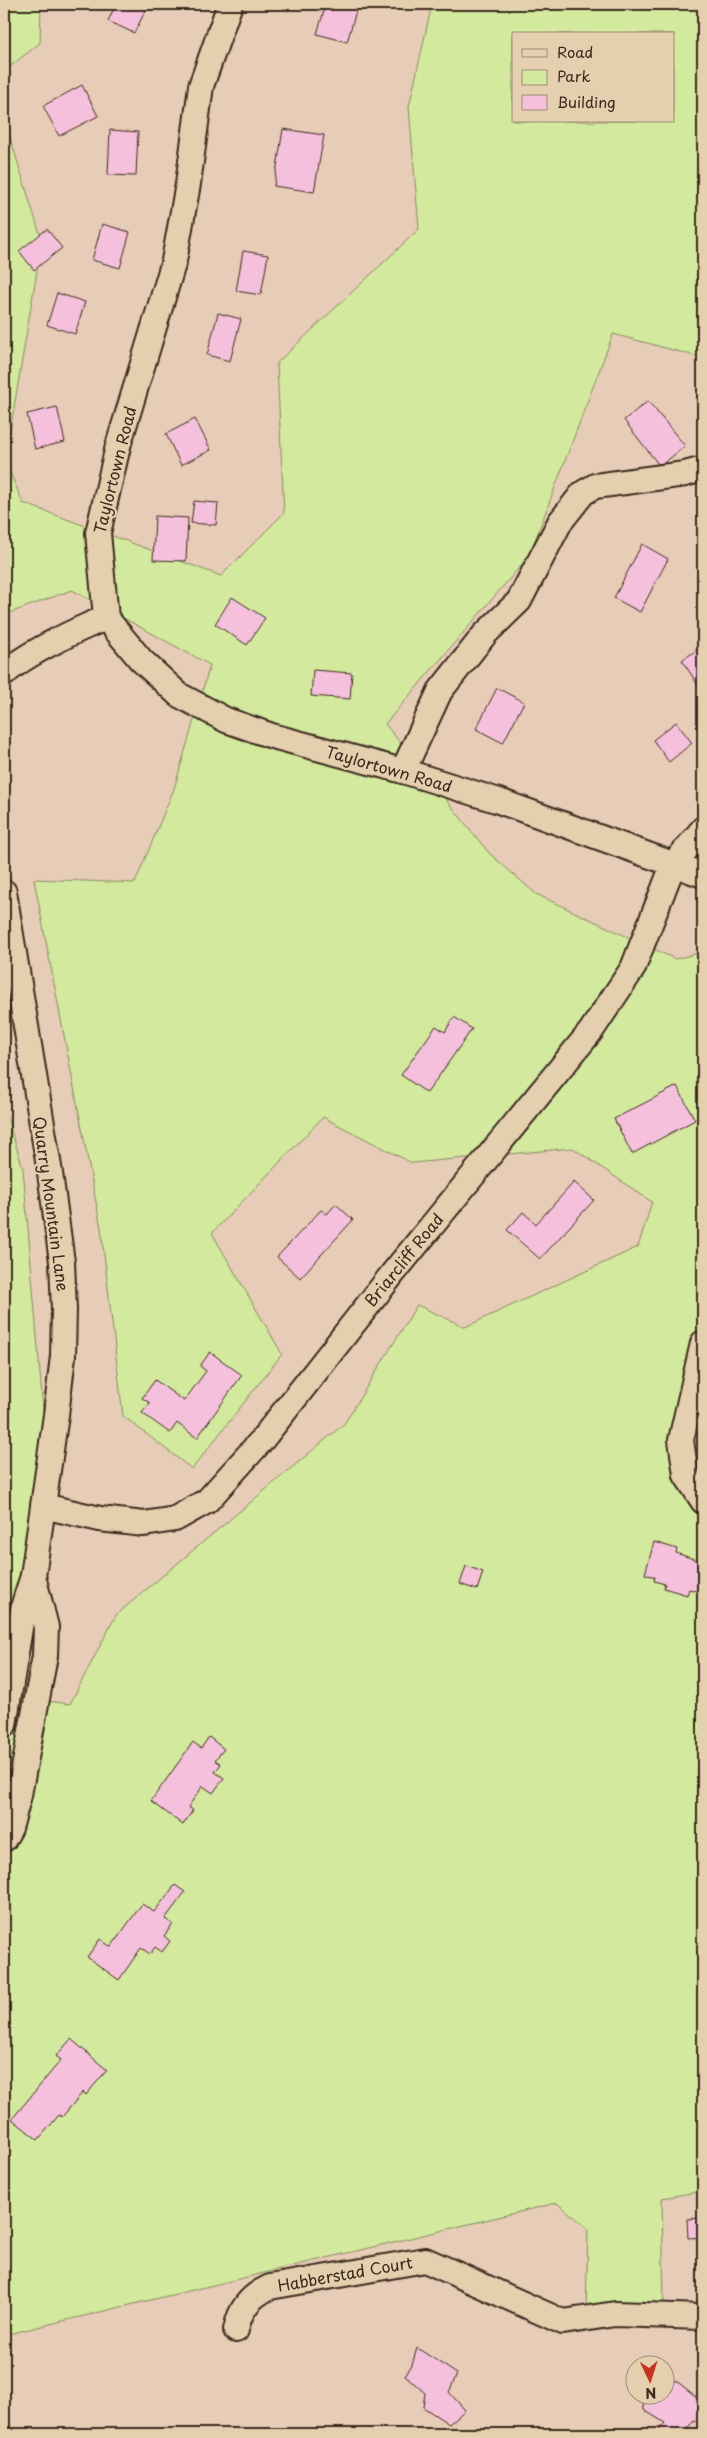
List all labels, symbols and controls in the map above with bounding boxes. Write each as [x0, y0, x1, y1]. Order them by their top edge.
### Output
legend [512, 32, 674, 122]
text: Road [557, 40, 593, 63]
text: Park [557, 64, 591, 87]
text: Building [557, 90, 616, 113]
street label: Taylortown Road [87, 404, 141, 536]
street label: Taylortown Road [323, 739, 455, 798]
street label: Quarry Mountain Lane [28, 1115, 76, 1293]
street label: Briarcliff Road [358, 1208, 448, 1311]
street label: Habberstad Court [275, 2249, 415, 2297]
north arrow [624, 2356, 674, 2406]
text: N [645, 2383, 657, 2404]

